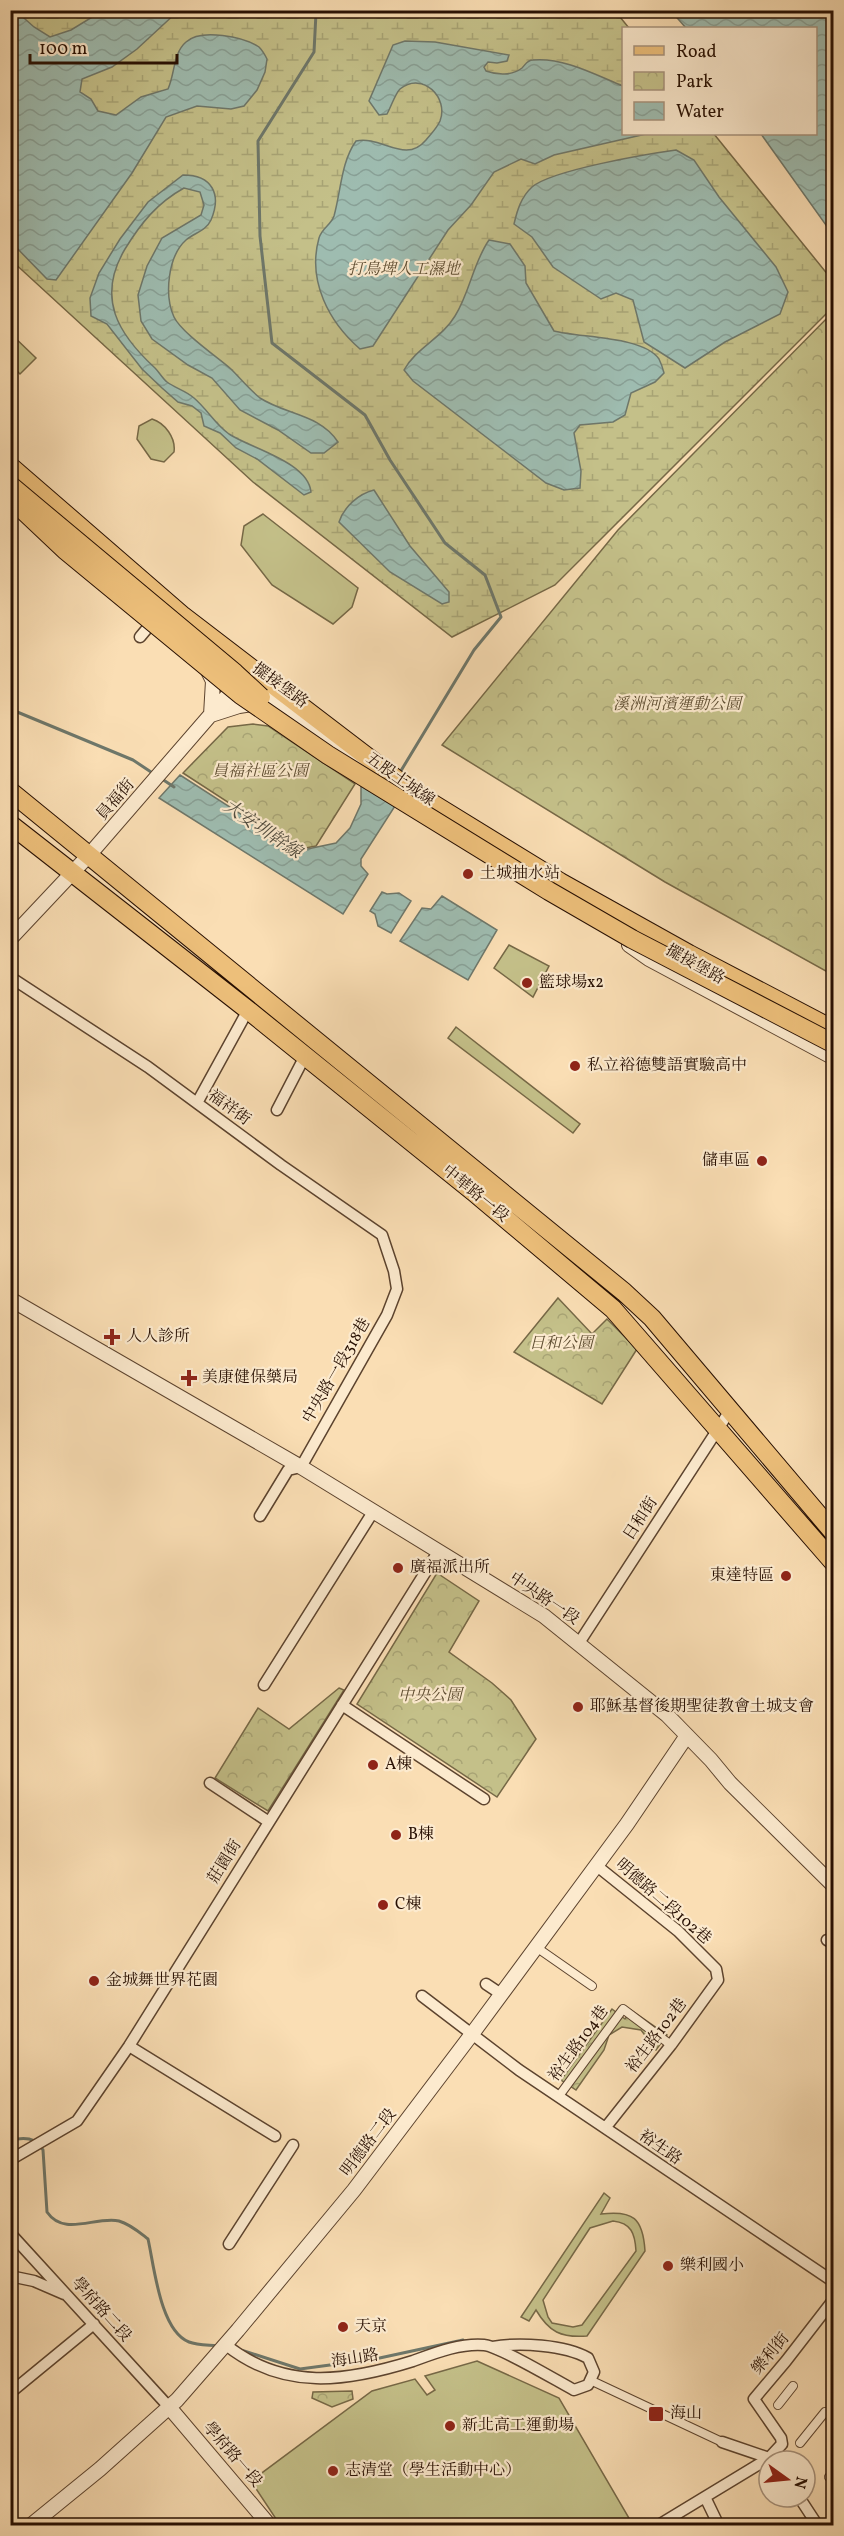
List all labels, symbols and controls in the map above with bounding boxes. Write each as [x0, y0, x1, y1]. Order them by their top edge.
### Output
scale bar [30, 27, 177, 65]
legend [622, 27, 817, 135]
text: 100 m [39, 37, 88, 62]
text: Road [676, 40, 717, 65]
text: Park [676, 70, 713, 95]
text: Water [676, 100, 724, 125]
park label: 打鳥埤人工濕地 [348, 259, 462, 281]
street label: 擺接堡路 [248, 658, 312, 714]
park label: 溪洲河濱運動公園 [613, 694, 744, 716]
street label: 五股土城線 [361, 748, 439, 812]
park label: 員福社區公園 [212, 761, 311, 783]
street label: 員福街 [92, 775, 140, 825]
water label: 大安圳幹線 [218, 794, 308, 867]
place label: 土城抽水站 [480, 863, 560, 885]
marker: 土城抽水站 [461, 867, 475, 881]
street label: 擺接堡路 [662, 940, 728, 990]
place label: 籃球場x2 [539, 972, 604, 994]
marker: 籃球場x2 [520, 976, 534, 990]
place label: 私立裕德雙語實驗高中 [587, 1055, 747, 1077]
marker: 私立裕德雙語實驗高中 [568, 1059, 582, 1073]
street label: 福祥街 [203, 1085, 255, 1131]
place label: 儲車區 [702, 1150, 750, 1172]
marker: 儲車區 [755, 1154, 769, 1168]
street label: 中華路一段 [437, 1160, 513, 1228]
street label: 中央路一段318巷 [298, 1314, 376, 1428]
place label: 人人診所 [126, 1326, 190, 1348]
marker: 人人診所 [103, 1328, 121, 1346]
park label: 日和公園 [529, 1333, 596, 1355]
place label: 美康健保藥局 [202, 1367, 298, 1389]
marker: 美康健保藥局 [180, 1369, 198, 1387]
street label: 日和街 [619, 1493, 663, 1545]
place label: 廣福派出所 [410, 1557, 490, 1579]
marker: 廣福派出所 [391, 1561, 405, 1575]
place label: 東達特區 [710, 1565, 774, 1587]
street label: 中央路一段 [505, 1568, 583, 1630]
marker: 東達特區 [779, 1569, 793, 1583]
park label: 中央公園 [398, 1685, 465, 1707]
place label: 耶穌基督後期聖徒教會土城支會 [590, 1696, 814, 1718]
marker: 耶穌基督後期聖徒教會土城支會 [571, 1700, 585, 1714]
place label: A棟 [385, 1754, 412, 1776]
marker: A棟 [366, 1758, 380, 1772]
place label: B棟 [408, 1824, 434, 1846]
marker: B棟 [389, 1828, 403, 1842]
street label: 莊園街 [203, 1836, 247, 1888]
street label: 明德路二段102巷 [610, 1854, 716, 1950]
place label: C棟 [395, 1894, 421, 1916]
marker: C棟 [376, 1898, 390, 1912]
place label: 金城舞世界花園 [106, 1970, 218, 1992]
marker: 金城舞世界花園 [87, 1974, 101, 1988]
street label: 裕生路102巷 [622, 1994, 692, 2078]
street label: 裕生路104巷 [544, 2002, 614, 2086]
street label: 明德路二段 [336, 2104, 402, 2182]
street label: 裕生路 [634, 2125, 686, 2171]
place label: 樂利國小 [680, 2255, 744, 2277]
marker: 樂利國小 [661, 2259, 675, 2273]
street label: 學府路二段 [66, 2273, 136, 2347]
place label: 天京 [355, 2316, 387, 2338]
marker: 天京 [336, 2320, 350, 2334]
street label: 樂利街 [747, 2329, 795, 2379]
street label: 海山路 [330, 2344, 380, 2374]
place label: 海山 [670, 2403, 702, 2425]
marker: 海山 [647, 2405, 665, 2423]
place label: 新北高工運動場 [462, 2415, 574, 2437]
street label: 學府路一段 [197, 2418, 267, 2492]
marker: 新北高工運動場 [443, 2419, 457, 2433]
north arrow [757, 2449, 817, 2509]
place label: 志清堂（學生活動中心） [345, 2460, 521, 2482]
marker: 志清堂（學生活動中心） [326, 2464, 340, 2478]
text: N [787, 2474, 812, 2491]

